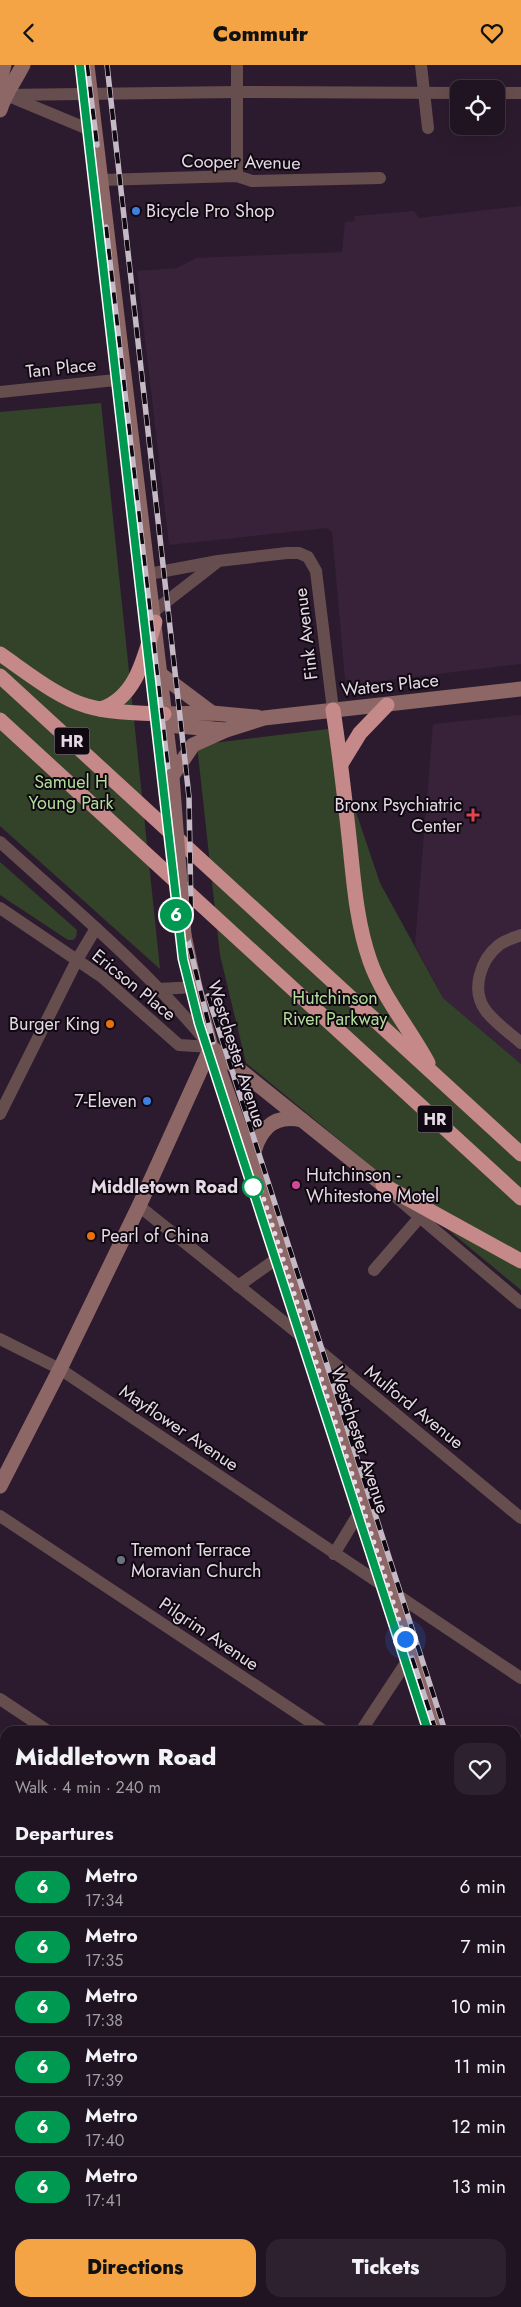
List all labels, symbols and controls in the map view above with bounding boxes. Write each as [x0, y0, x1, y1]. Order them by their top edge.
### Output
text: Commutr [213, 17, 308, 49]
icon: back [15, 19, 43, 47]
icon: heart [478, 19, 506, 47]
map controls [450, 80, 505, 135]
button: locate [450, 80, 505, 135]
street label: Cooper Avenue [181, 148, 301, 176]
place label: Bicycle Pro Shop [146, 198, 274, 224]
marker: Bicycle Pro Shop [130, 205, 142, 217]
street label: Tan Place [25, 351, 97, 385]
street label: Fink Avenue [287, 586, 325, 682]
street label: Waters Place [340, 667, 440, 703]
road number: HR [54, 727, 90, 754]
park label: Samuel H Young Park [29, 769, 113, 816]
place label: Bronx Psychiatric Center [335, 792, 463, 839]
marker: Bronx Psychiatric Center [466, 808, 480, 822]
line badge: 6 [160, 899, 192, 931]
text: 6 [170, 902, 182, 928]
street label: Ericson Place [86, 943, 182, 1027]
street label: Westchester Avenue [201, 977, 273, 1131]
park label: Hutchinson River Parkway [283, 985, 387, 1032]
place label: Burger King [9, 1011, 100, 1037]
marker: Burger King [104, 1018, 116, 1030]
place label: 7-Eleven [74, 1088, 137, 1114]
marker: 7-Eleven [141, 1095, 153, 1107]
road number: HR [418, 1105, 452, 1133]
place label: Hutchinson - Whitestone Motel [306, 1162, 439, 1209]
place label: Middletown Road [91, 1174, 238, 1200]
marker: Middletown Road [242, 1176, 264, 1198]
marker: Hutchinson - Whitestone Motel [290, 1179, 302, 1191]
place label: Pearl of China [101, 1223, 209, 1249]
marker: Pearl of China [85, 1230, 97, 1242]
street label: Mulford Avenue [359, 1359, 469, 1455]
street label: Westchester Avenue [324, 1363, 396, 1517]
street label: Mayflower Avenue [114, 1378, 244, 1478]
place label: Tremont Terrace Moravian Church [131, 1537, 261, 1584]
marker: Tremont Terrace Moravian Church [115, 1554, 127, 1566]
street label: Pilgrim Avenue [154, 1591, 264, 1677]
your location [393, 1627, 418, 1652]
text: Middletown Road [15, 1739, 217, 1774]
button: heart [454, 1743, 506, 1795]
text: Walk · 4 min · 240 m [15, 1776, 161, 1799]
text: Departures [15, 1820, 114, 1847]
text: Metro [85, 1862, 138, 1889]
text: 6 min [460, 1873, 506, 1900]
text: 6 [36, 1874, 49, 1900]
text: 17:34 [85, 1889, 123, 1912]
text: Metro [85, 1922, 138, 1949]
text: 7 min [461, 1933, 506, 1960]
text: 6 [36, 1934, 49, 1960]
text: 17:35 [85, 1949, 123, 1972]
text: Metro [85, 1982, 138, 2009]
text: 10 min [451, 1993, 506, 2020]
text: 6 [36, 1994, 49, 2020]
text: 17:38 [85, 2009, 123, 2032]
text: Metro [85, 2042, 138, 2069]
text: 11 min [453, 2053, 506, 2080]
text: 6 [36, 2054, 49, 2080]
text: 17:39 [85, 2069, 123, 2092]
text: Metro [85, 2102, 138, 2129]
text: 12 min [451, 2113, 506, 2140]
text: 6 [36, 2114, 49, 2140]
text: 17:40 [85, 2129, 124, 2152]
text: Metro [85, 2162, 138, 2189]
text: 13 min [452, 2173, 506, 2200]
text: 6 [36, 2174, 49, 2200]
text: 17:41 [85, 2189, 122, 2212]
button: Directions [15, 2239, 256, 2297]
button: Tickets [266, 2239, 506, 2297]

